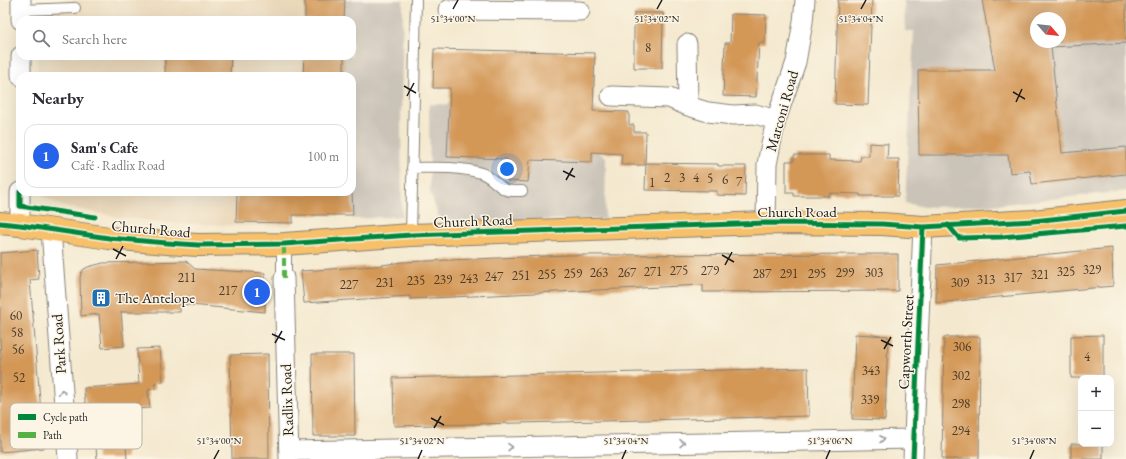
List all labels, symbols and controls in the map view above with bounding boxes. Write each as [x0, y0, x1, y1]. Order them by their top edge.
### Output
text: 51°34'00"N [431, 12, 476, 25]
text: 51°34'02"N [635, 12, 680, 25]
text: 51°34'04"N [839, 12, 884, 25]
north arrow [1030, 12, 1066, 48]
search box [16, 16, 356, 60]
icon: search [30, 27, 52, 49]
text: Search here [62, 29, 127, 48]
house number: 8 [645, 39, 651, 56]
street label: Marconi Road [761, 68, 802, 154]
text: Nearby [32, 87, 84, 109]
text: Sam's Cafe [71, 138, 138, 157]
text: 1 [43, 148, 49, 165]
text: 100 m [308, 148, 339, 165]
text: Café · Radlix Road [71, 157, 165, 174]
your location [497, 159, 517, 179]
house number: 2 [664, 169, 671, 186]
house number: 3 [679, 169, 685, 186]
house number: 4 [693, 169, 700, 186]
house number: 5 [707, 170, 713, 187]
house number: 6 [722, 171, 728, 188]
house number: 7 [736, 173, 743, 190]
house number: 1 [649, 174, 655, 191]
street label: Church Road [757, 202, 837, 221]
street label: Church Road [433, 210, 513, 231]
street label: Church Road [111, 216, 192, 241]
house number: 329 [1083, 261, 1102, 278]
house number: 275 [670, 262, 688, 279]
house number: 279 [701, 262, 720, 279]
house number: 271 [644, 263, 662, 280]
house number: 325 [1057, 263, 1075, 280]
house number: 263 [590, 264, 608, 281]
house number: 267 [618, 264, 637, 281]
house number: 299 [836, 264, 855, 281]
house number: 303 [865, 264, 883, 281]
house number: 259 [564, 265, 583, 282]
house number: 287 [753, 265, 772, 282]
house number: 291 [780, 265, 798, 282]
house number: 295 [808, 265, 826, 282]
house number: 255 [538, 266, 556, 283]
house number: 321 [1031, 266, 1049, 283]
house number: 251 [512, 267, 530, 284]
house number: 247 [485, 268, 504, 285]
house number: 211 [178, 269, 196, 286]
house number: 317 [1004, 269, 1023, 286]
house number: 243 [460, 270, 478, 287]
house number: 239 [434, 271, 453, 288]
house number: 313 [977, 271, 995, 288]
house number: 235 [407, 272, 425, 289]
house number: 231 [376, 274, 394, 291]
house number: 309 [951, 274, 970, 291]
house number: 227 [340, 276, 359, 293]
pin: 1 [244, 277, 270, 307]
house number: 217 [219, 282, 238, 299]
building icon: The Antelope [90, 287, 112, 309]
place label: The Antelope [115, 288, 195, 307]
street label: Capworth Street [894, 294, 917, 390]
house number: 60 [10, 307, 22, 324]
street label: Park Road [47, 313, 70, 375]
house number: 58 [11, 324, 23, 341]
house number: 306 [953, 338, 971, 355]
house number: 56 [12, 341, 24, 358]
house number: 4 [1084, 348, 1091, 365]
house number: 343 [862, 362, 880, 379]
street label: Radlix Road [276, 363, 297, 437]
house number: 302 [952, 367, 971, 384]
house number: 52 [13, 369, 26, 386]
map controls [1078, 375, 1114, 447]
button: + [1078, 375, 1114, 411]
one-way arrow [58, 389, 67, 395]
house number: 339 [861, 391, 880, 408]
house number: 298 [952, 395, 970, 412]
legend [10, 403, 142, 449]
text: Cycle path [43, 410, 88, 424]
button: − [1078, 411, 1114, 447]
house number: 294 [952, 422, 971, 439]
text: Path [43, 428, 62, 442]
text: 51°34'00"N [197, 434, 242, 447]
text: 51°34'02"N [400, 434, 445, 447]
text: 51°34'04"N [604, 434, 649, 447]
text: 51°34'06"N [808, 434, 853, 447]
text: 51°34'08"N [1012, 434, 1057, 447]
one-way arrow [879, 435, 885, 443]
one-way arrow [679, 439, 685, 447]
one-way arrow [507, 443, 513, 451]

